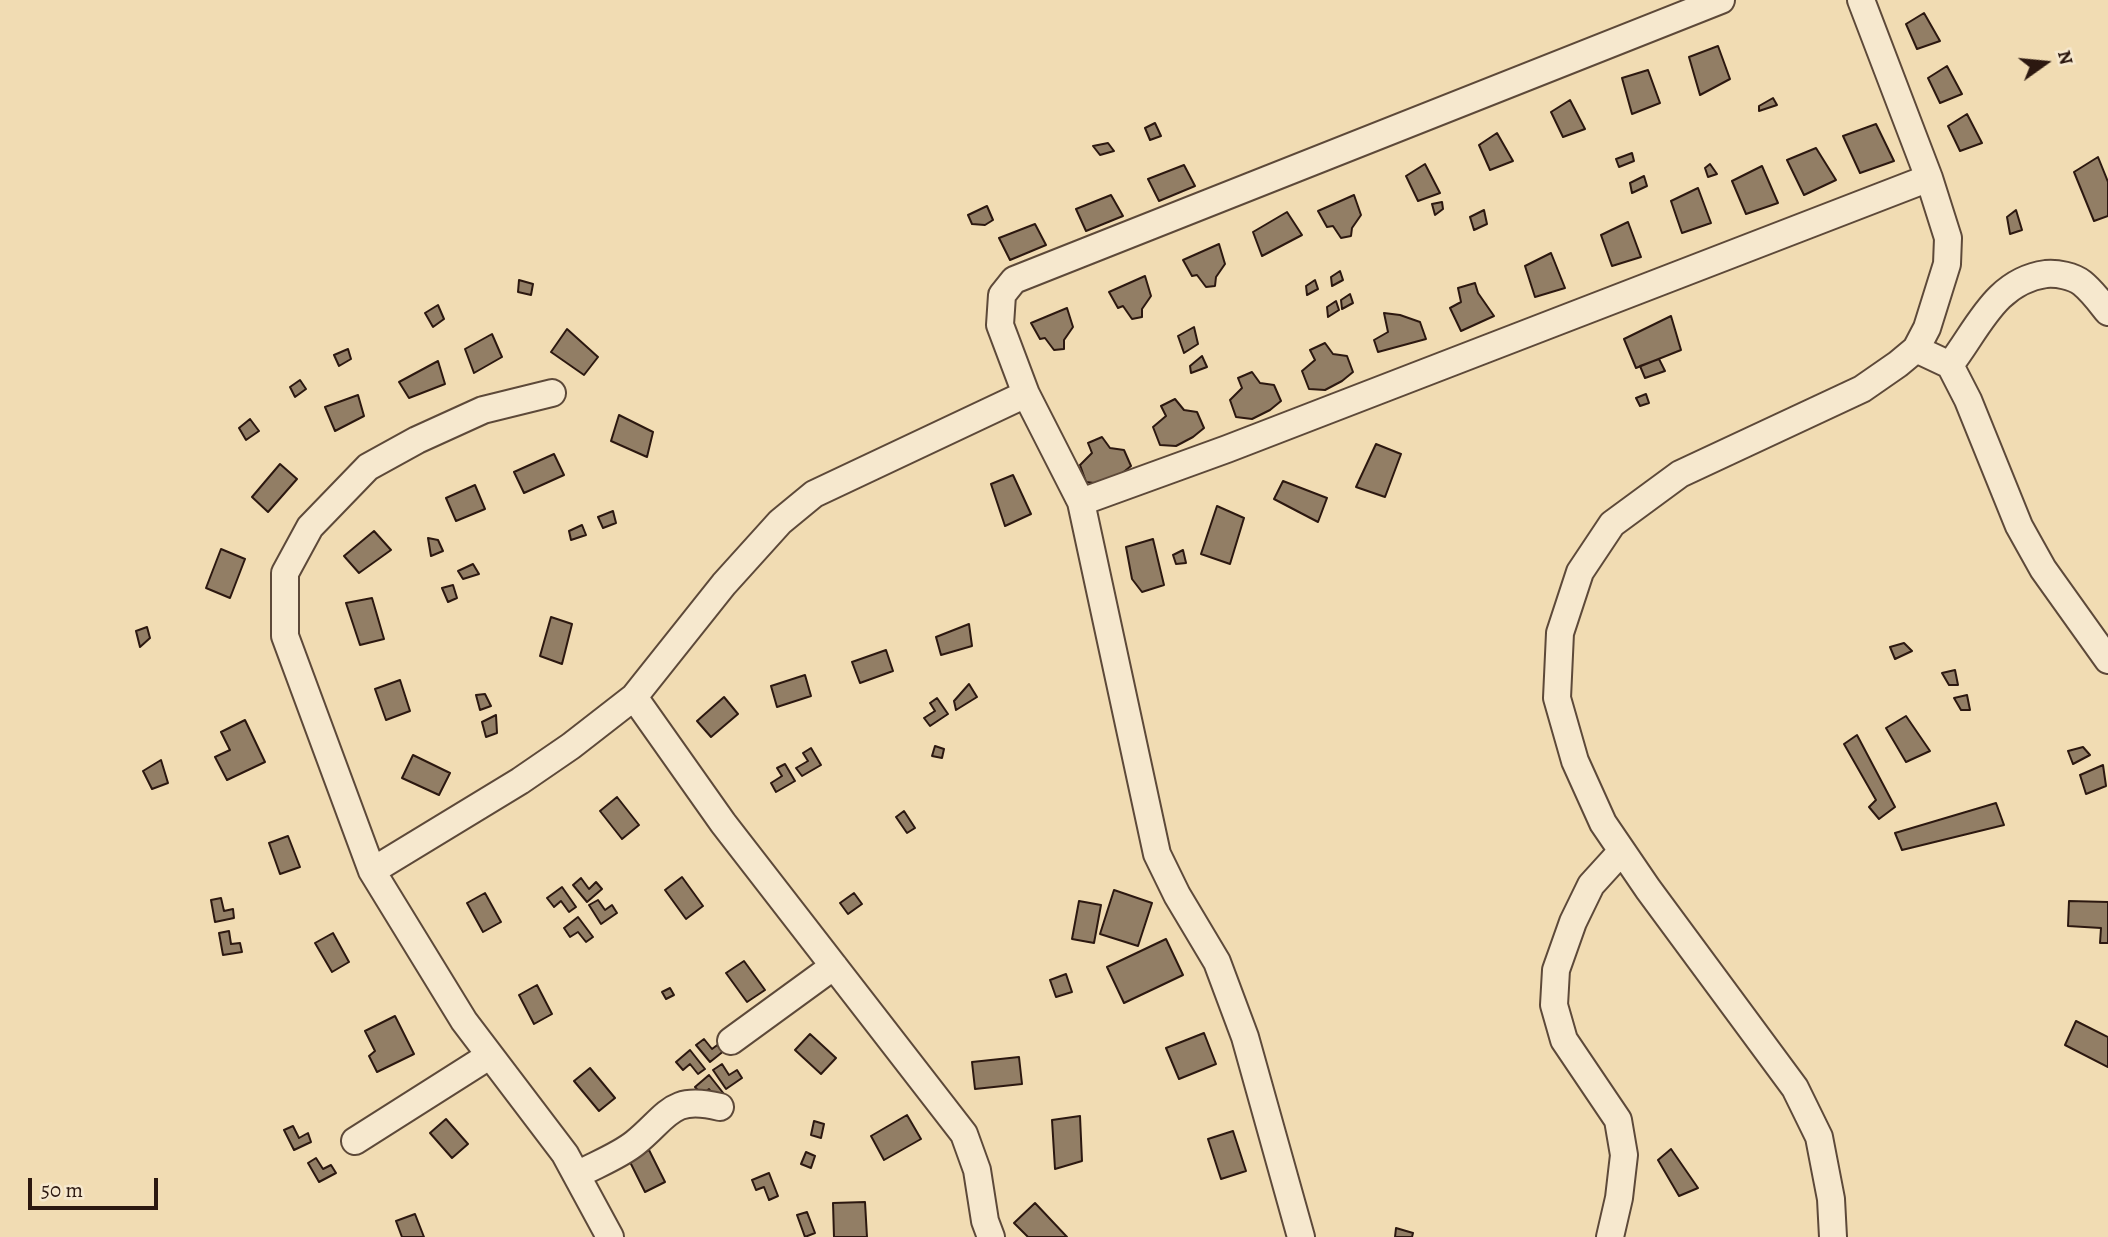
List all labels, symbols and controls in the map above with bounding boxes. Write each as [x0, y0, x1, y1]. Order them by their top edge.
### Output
north arrow [2010, 28, 2080, 98]
text: N [2051, 48, 2080, 68]
scale bar [32, 1164, 161, 1208]
text: 50 m [41, 1176, 83, 1204]

